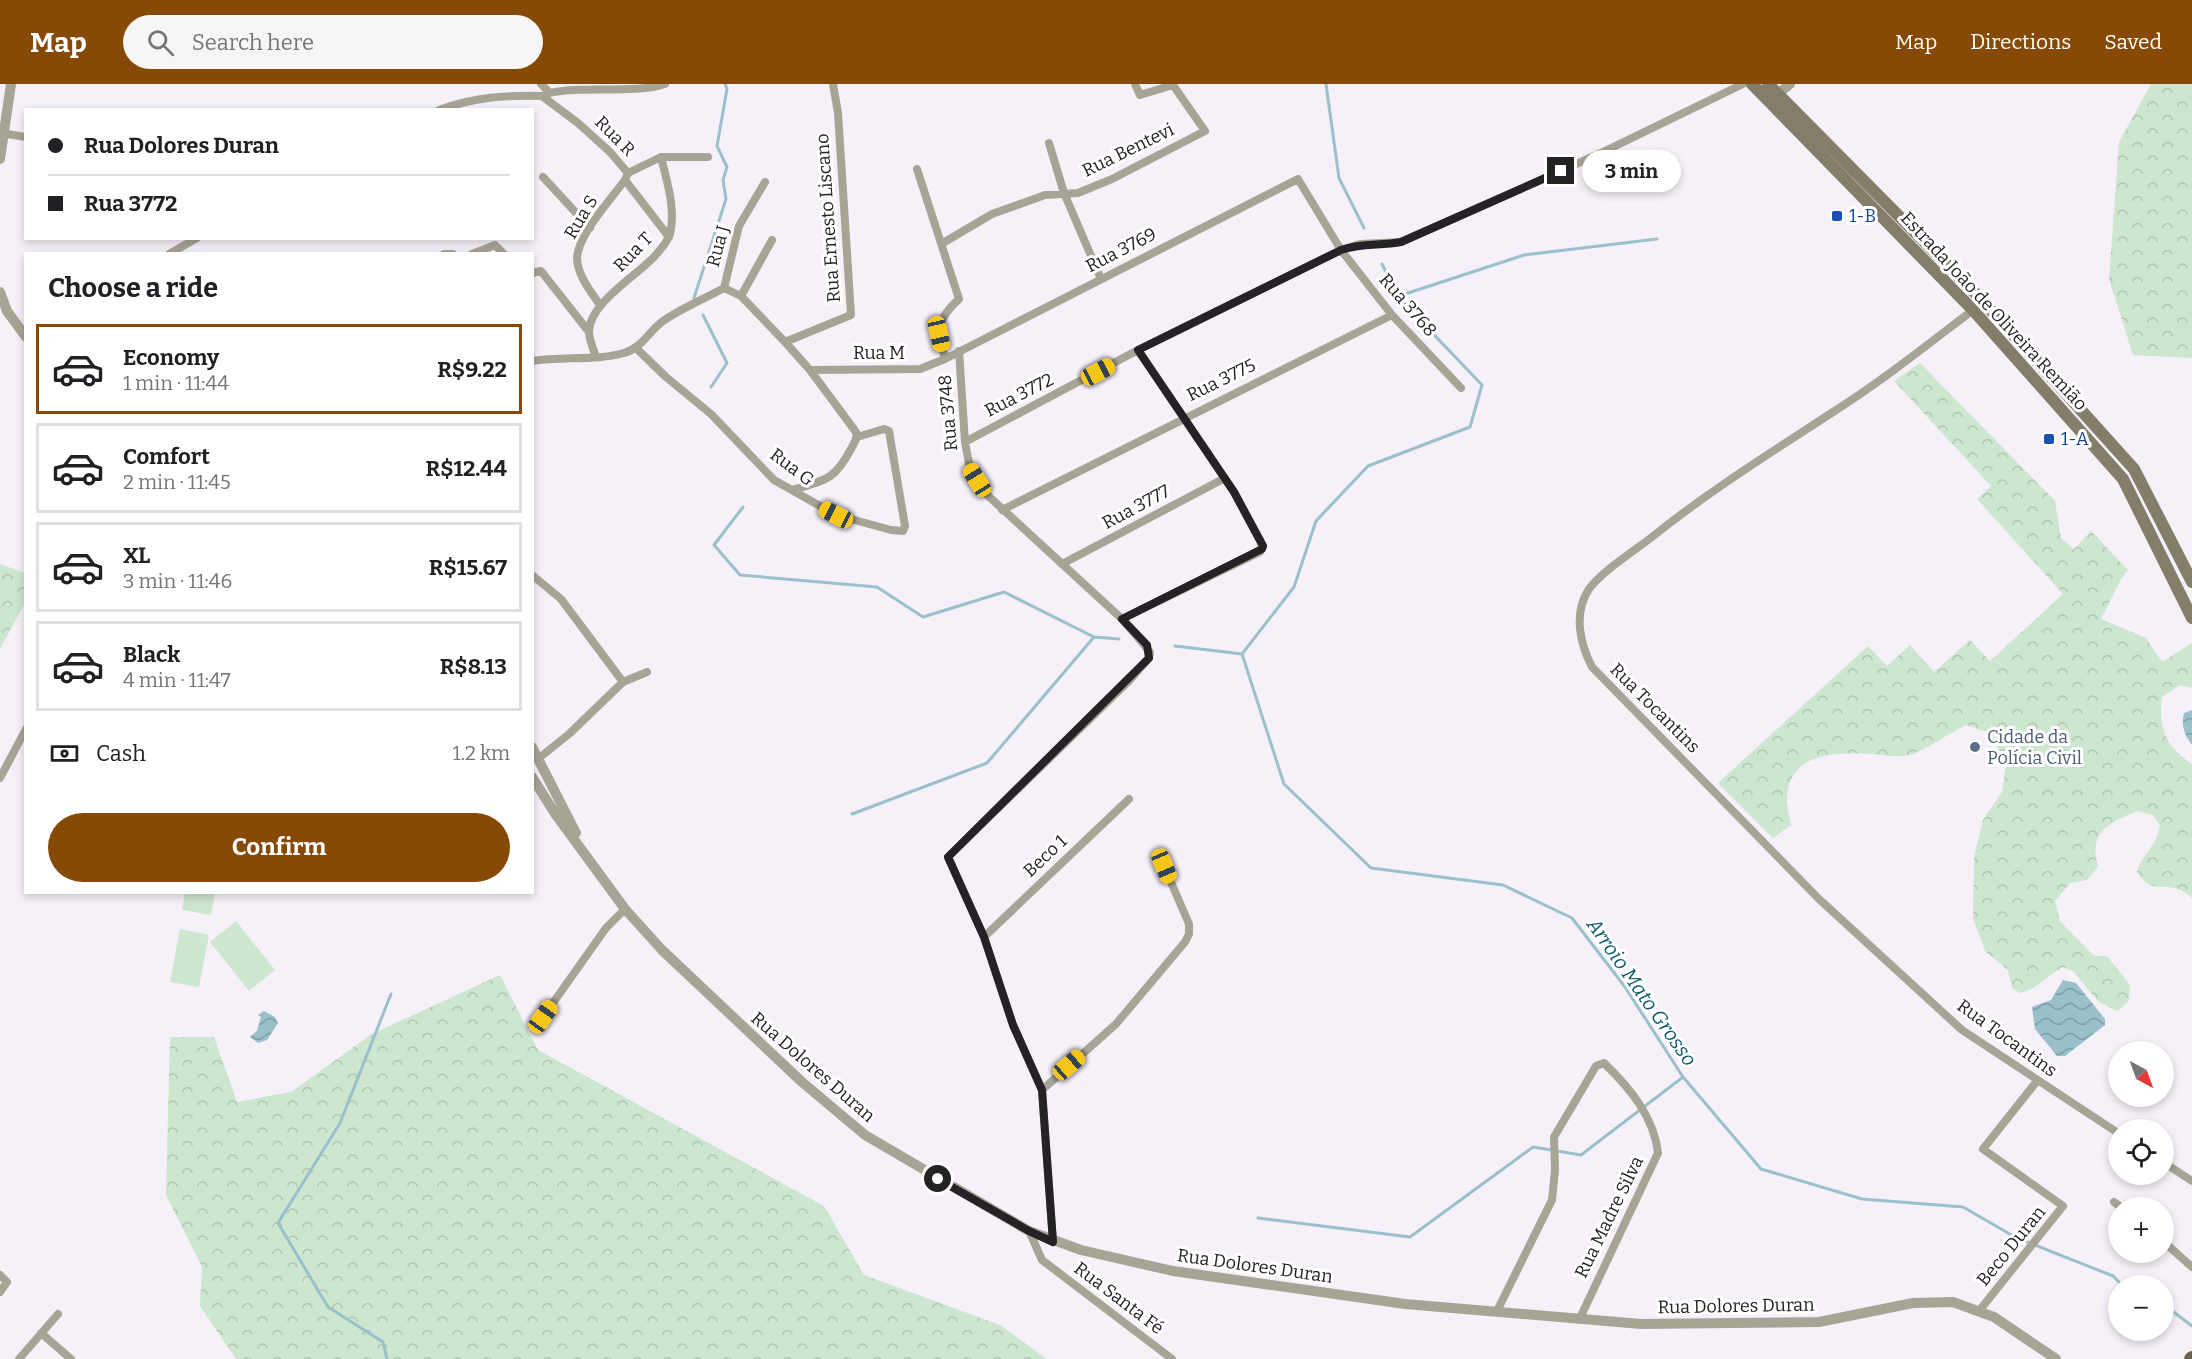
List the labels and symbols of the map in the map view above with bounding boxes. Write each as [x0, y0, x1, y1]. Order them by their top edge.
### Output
street label: Rua R [590, 111, 640, 161]
street label: Rua Bentevi [1079, 118, 1177, 182]
street label: Rua Ernesto Liscano [811, 133, 845, 303]
callout: 3 min [1582, 150, 1681, 192]
route end [1547, 157, 1574, 184]
street label: Rua S [559, 191, 603, 243]
place label: 1-B [1849, 205, 1876, 227]
street label: Estrada João de Oliveira Remião [1896, 207, 2092, 415]
marker: 1-B [1830, 209, 1844, 223]
street label: Rua J [702, 223, 734, 269]
street label: Rua 3769 [1082, 223, 1160, 277]
street label: Rua T [609, 227, 657, 276]
street label: Rua 3768 [1375, 269, 1441, 341]
car [926, 314, 952, 354]
street label: Rua M [853, 342, 905, 364]
street label: Rua 3775 [1183, 354, 1259, 406]
car [1078, 356, 1118, 388]
street label: Rua 3772 [981, 368, 1057, 422]
street label: Rua 3748 [934, 374, 962, 452]
place label: 1-A [2061, 428, 2089, 450]
marker: 1-A [2042, 432, 2056, 446]
street label: Rua G [766, 443, 818, 491]
car [960, 460, 994, 500]
street label: Rua 3777 [1098, 480, 1174, 534]
car [816, 499, 856, 531]
street label: Rua Tocantins [1605, 658, 1705, 758]
place label: Cidade da Polícia Civil [1987, 726, 2082, 769]
marker: Cidade da Polícia Civil [1968, 740, 1982, 754]
street label: Beco 1 [1019, 830, 1072, 882]
car [1149, 846, 1179, 886]
water label: Arroio Mato Grosso [1582, 913, 1702, 1070]
street label: Rua Tocantins [1953, 994, 2061, 1082]
car [525, 997, 561, 1037]
street label: Rua Dolores Duran [747, 1007, 880, 1127]
north arrow [2108, 1041, 2174, 1107]
car [1050, 1046, 1088, 1084]
street label: Rua Madre Silva [1570, 1152, 1648, 1282]
route start [924, 1165, 951, 1192]
street label: Beco Duran [1972, 1201, 2050, 1290]
street label: Rua Dolores Duran [1176, 1244, 1335, 1288]
street label: Rua Santa Fé [1070, 1257, 1168, 1339]
street label: Rua Dolores Duran [1657, 1294, 1815, 1318]

